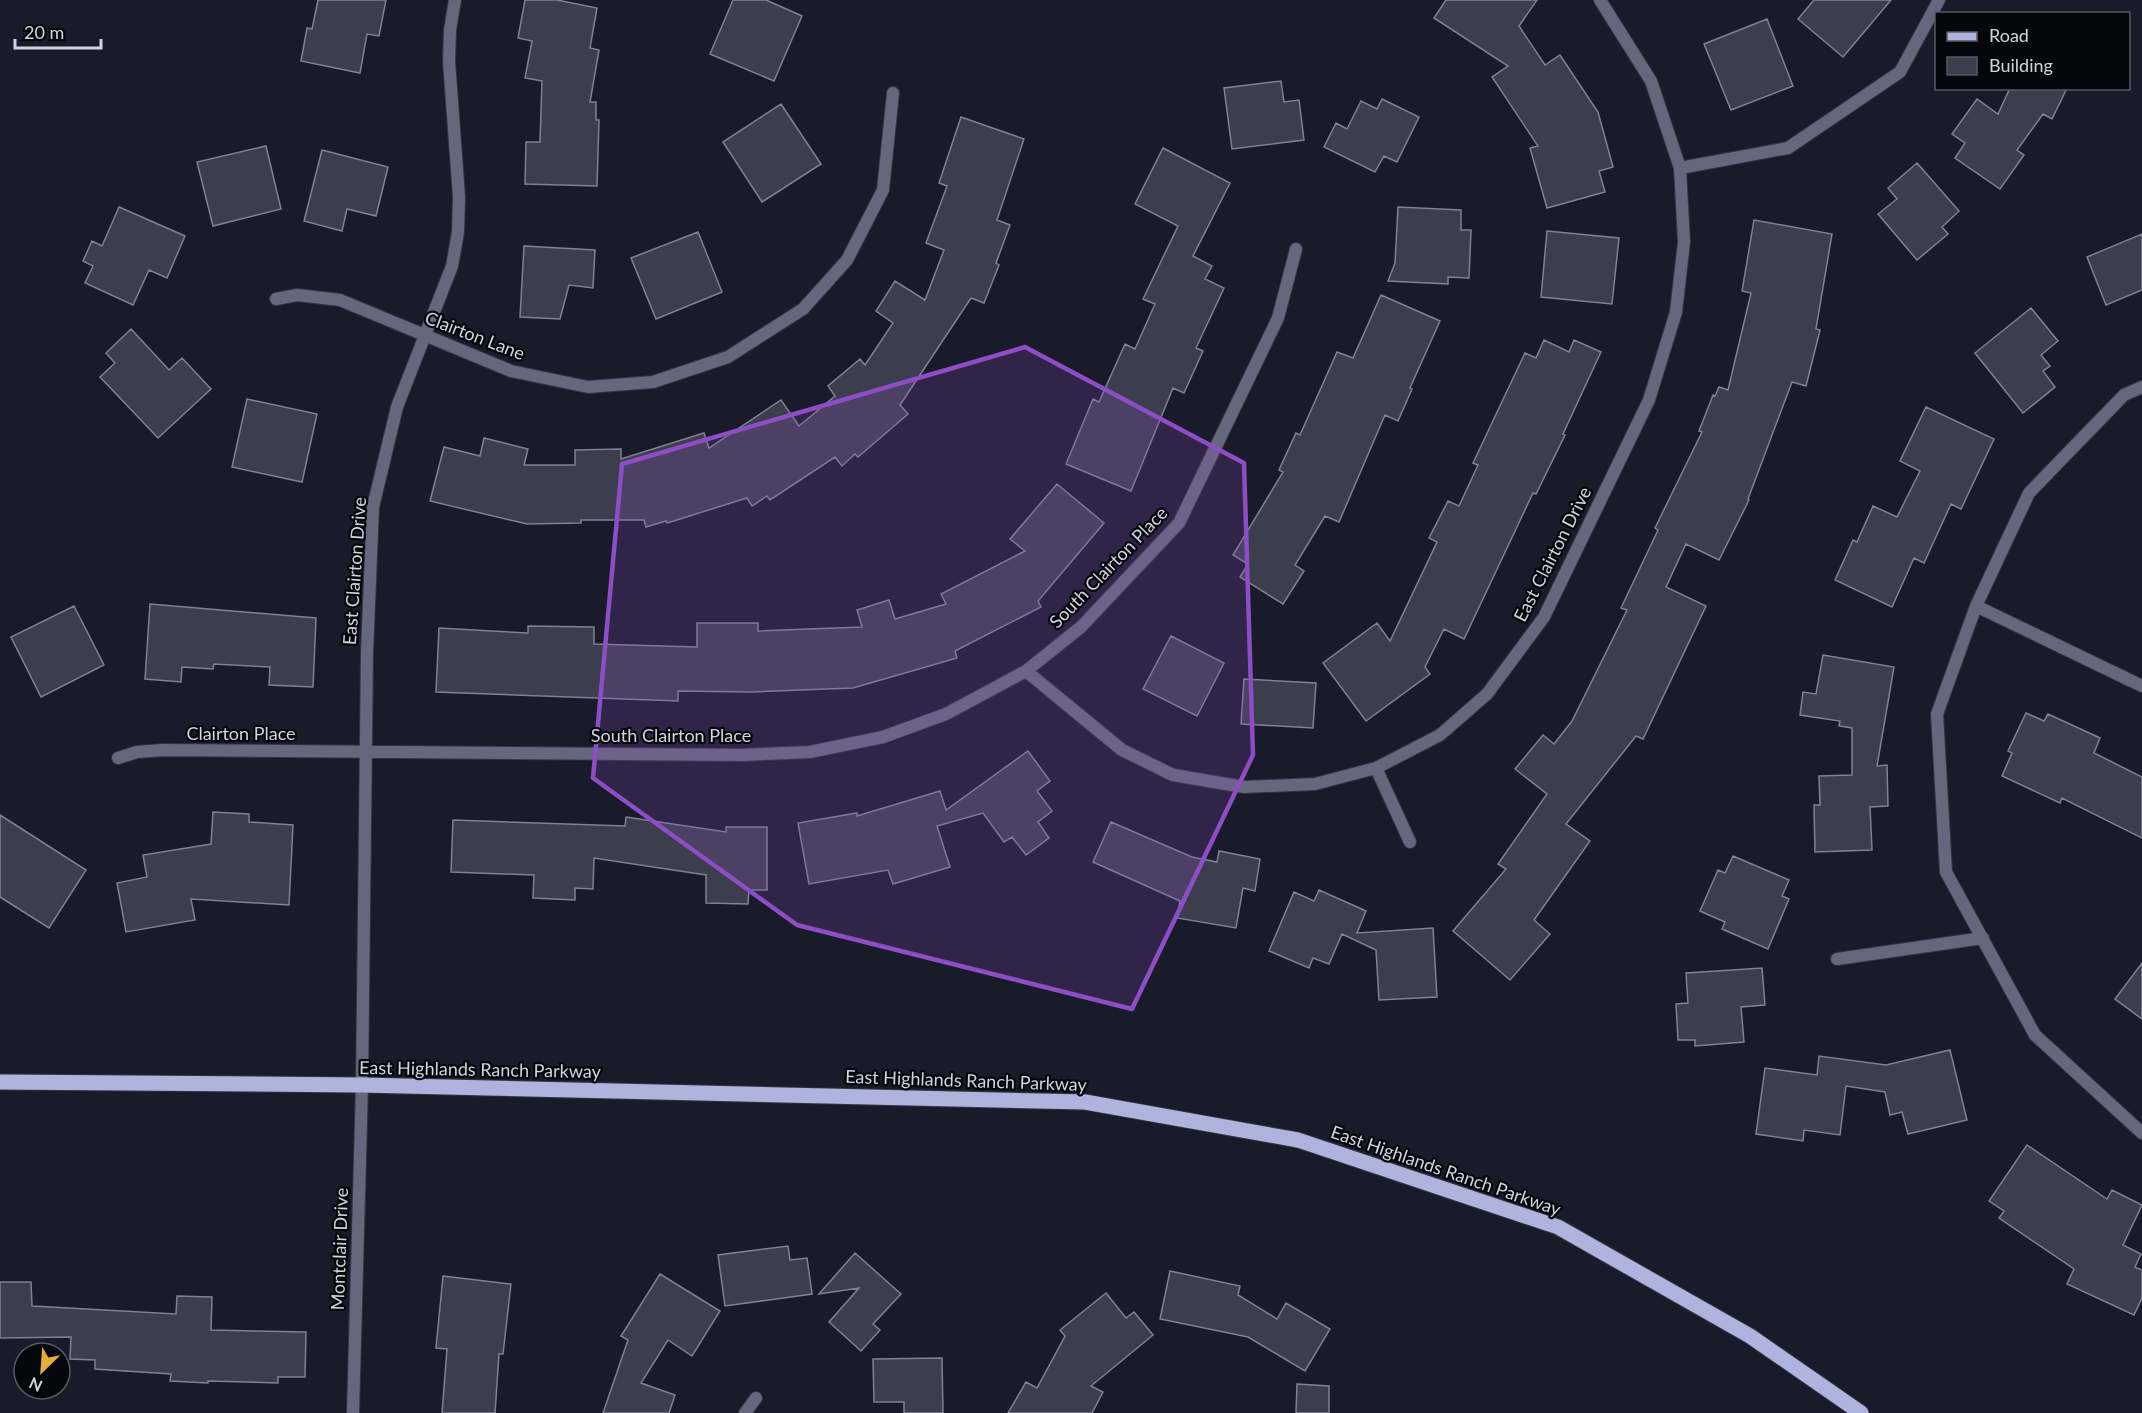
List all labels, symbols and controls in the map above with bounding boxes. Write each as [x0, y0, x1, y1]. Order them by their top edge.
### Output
scale bar [15, 12, 100, 50]
legend [1935, 12, 2130, 90]
text: 20 m [24, 21, 64, 43]
text: Road [1989, 24, 2029, 46]
text: Building [1989, 54, 2053, 76]
street label: Clairton Lane [422, 306, 528, 364]
street label: East Clairton Drive [1509, 483, 1595, 625]
street label: East Clairton Drive [338, 496, 370, 646]
street label: South Clairton Place [1044, 502, 1172, 632]
street label: Clairton Place [186, 722, 296, 744]
street label: South Clairton Place [591, 724, 751, 746]
street label: East Highlands Ranch Parkway [359, 1056, 602, 1082]
street label: East Highlands Ranch Parkway [845, 1065, 1088, 1095]
street label: East Highlands Ranch Parkway [1328, 1120, 1565, 1220]
street label: Montclair Drive [326, 1187, 352, 1311]
north arrow [12, 1341, 72, 1401]
text: N [26, 1374, 45, 1396]

